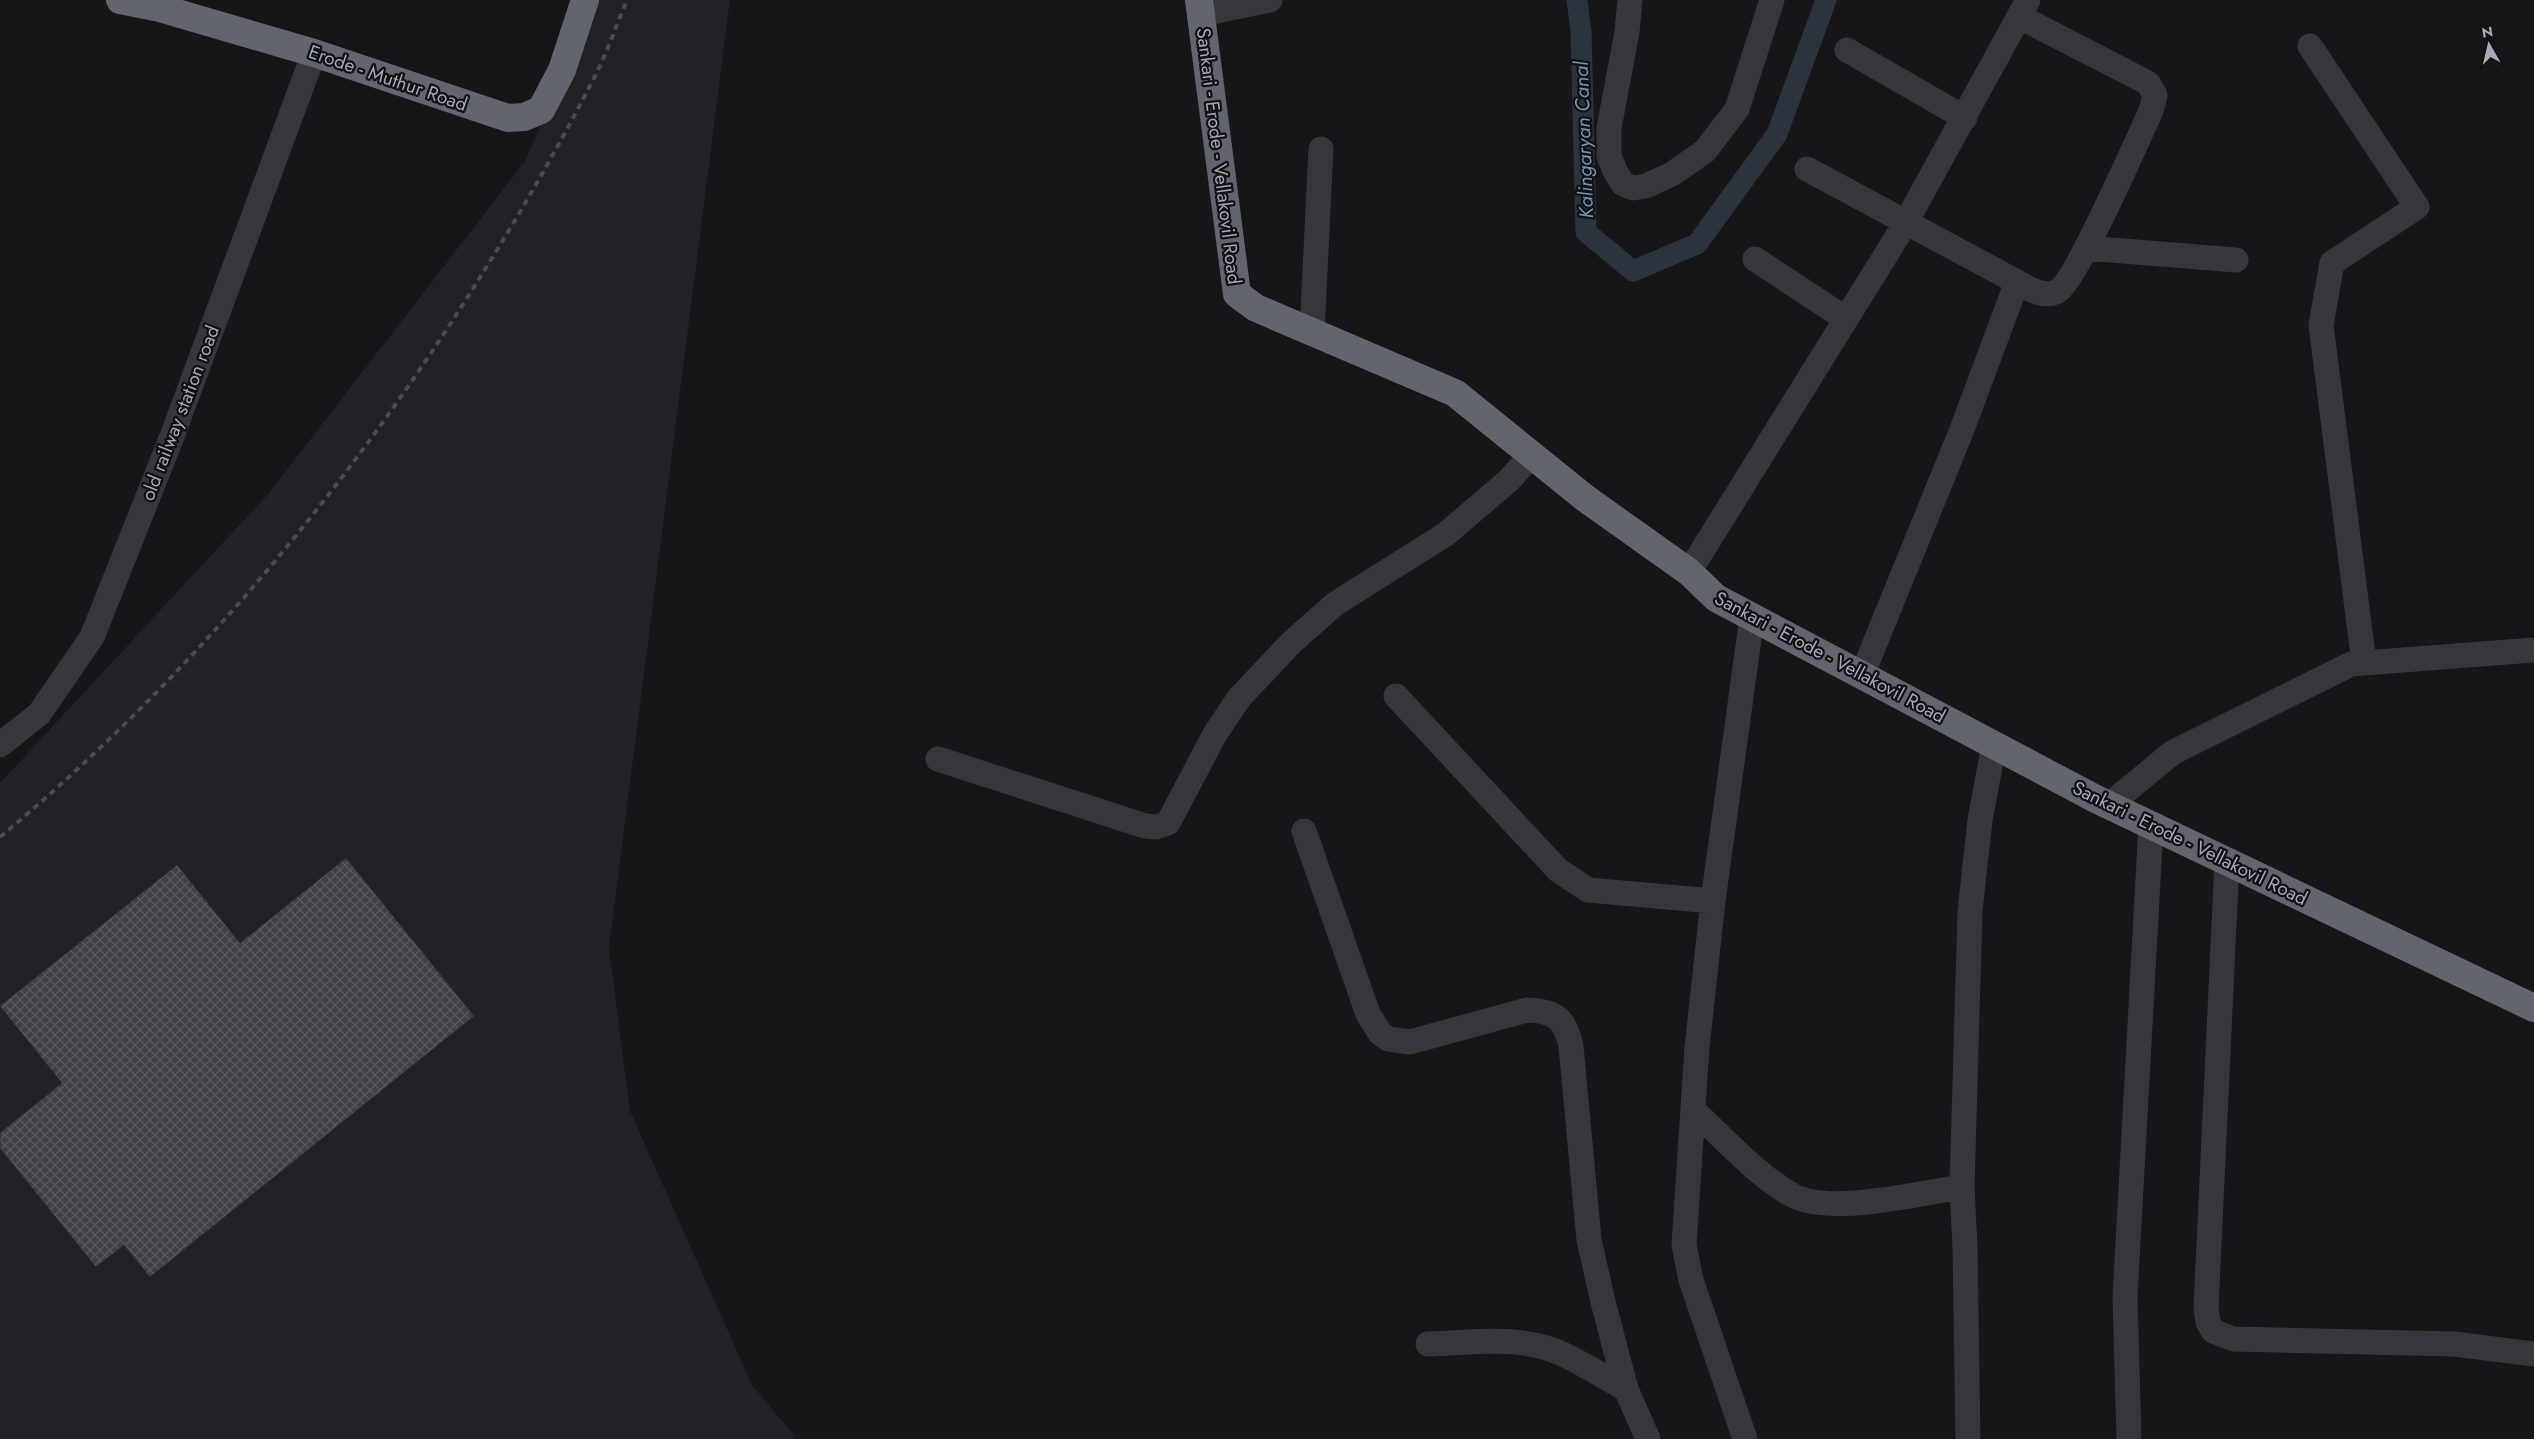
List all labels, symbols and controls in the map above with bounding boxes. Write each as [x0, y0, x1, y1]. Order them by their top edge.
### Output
north arrow [2464, 20, 2514, 70]
text: N [2480, 21, 2494, 43]
street label: Sankari - Erode - Vellakovil Road [1190, 26, 1248, 286]
street label: Erode - Muthur Road [305, 38, 471, 118]
water label: Kalingaryan Canal [1567, 60, 1601, 219]
street label: old railway station road [134, 321, 226, 505]
street label: Sankari - Erode - Vellakovil Road [1710, 584, 1950, 730]
street label: Sankari - Erode - Vellakovil Road [2068, 774, 2312, 912]

